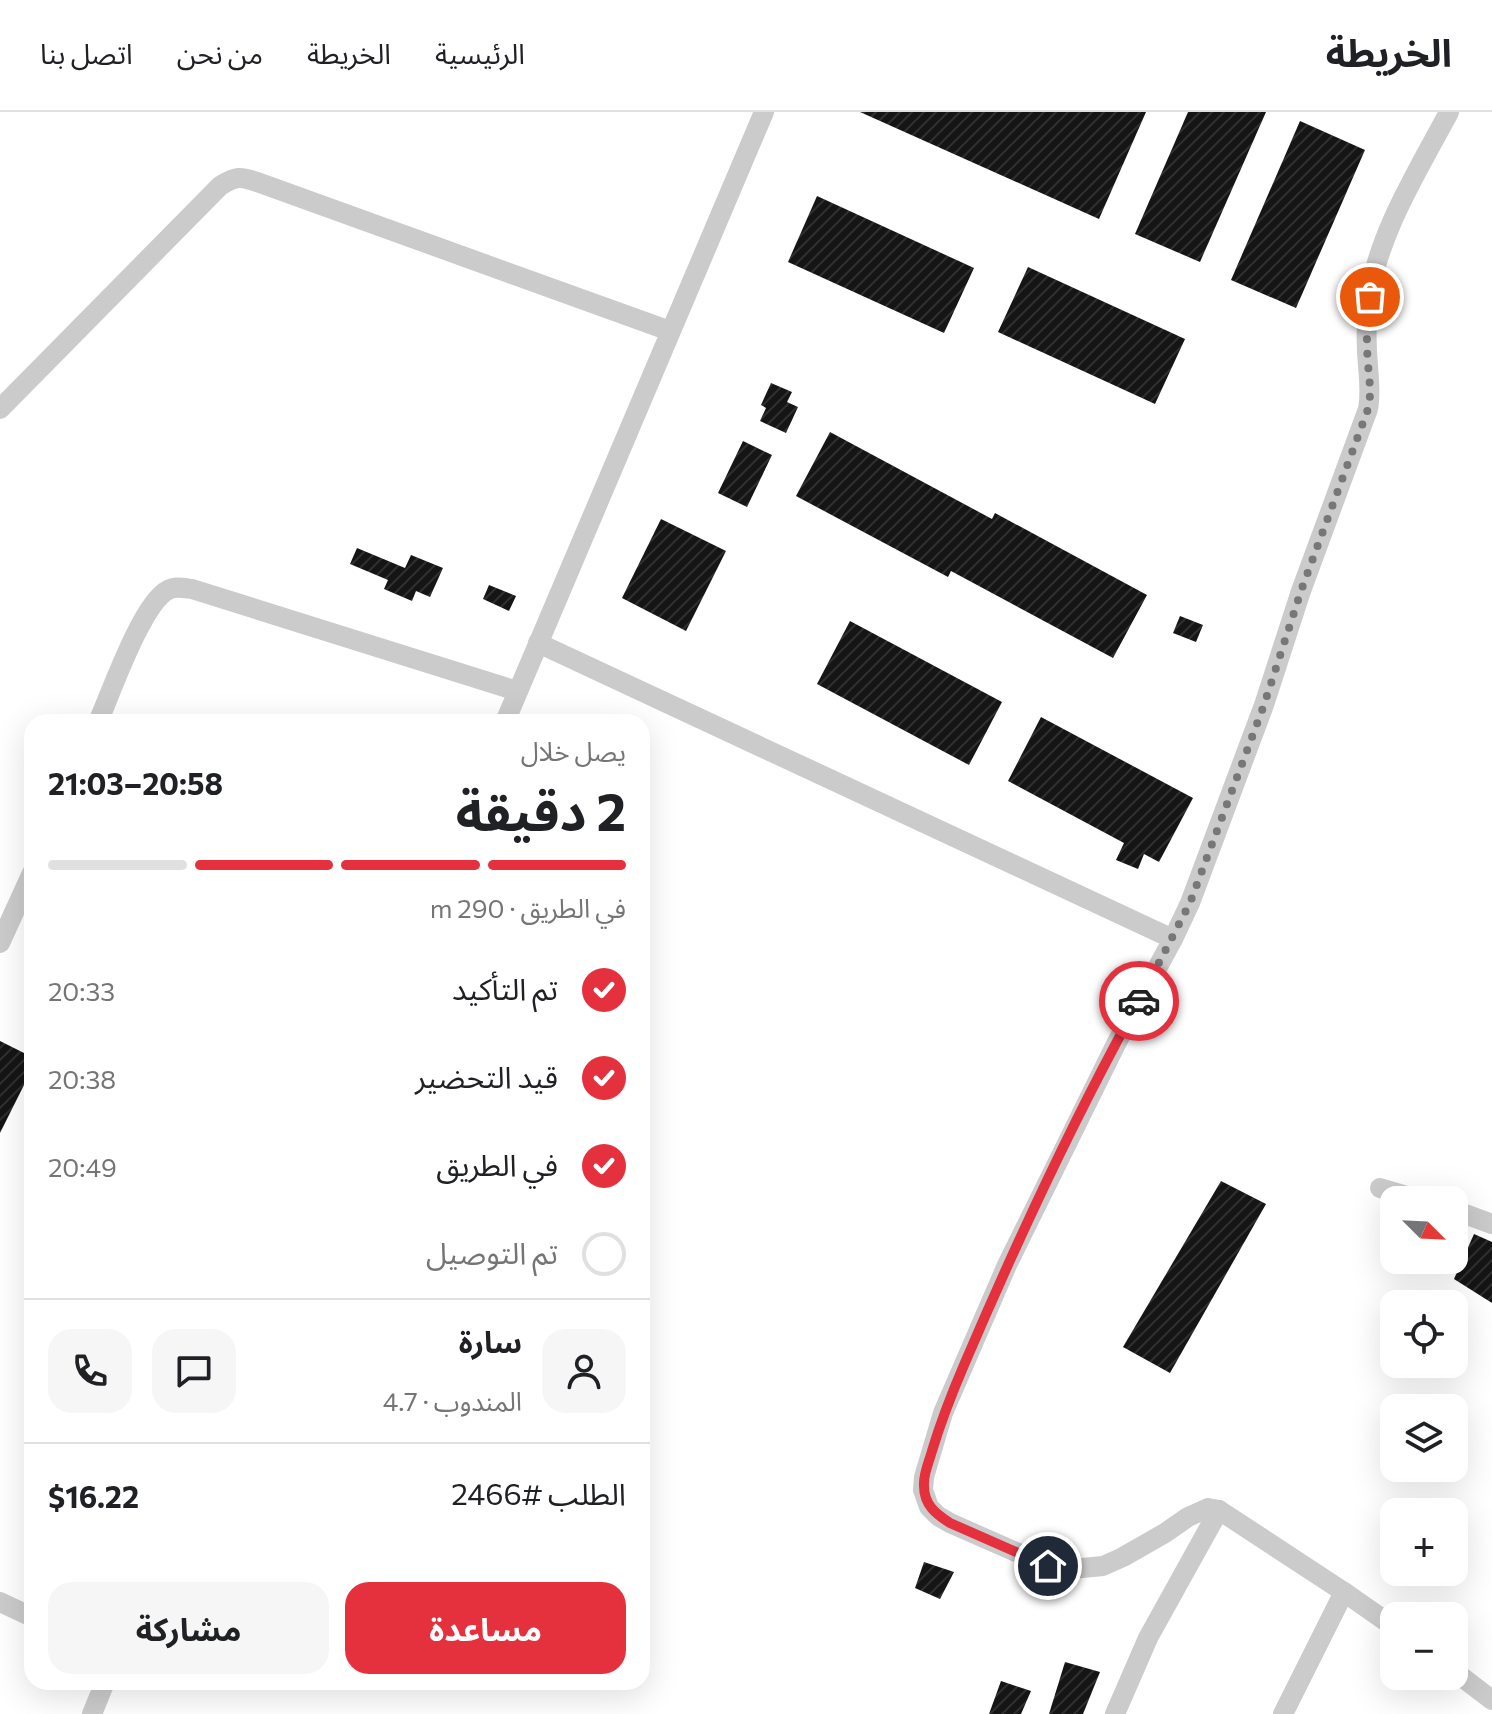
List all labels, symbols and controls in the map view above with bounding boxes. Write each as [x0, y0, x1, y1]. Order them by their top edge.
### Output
text: الخريطة [1326, 28, 1452, 75]
text: اتصل بنا [40, 36, 133, 70]
text: من نحن [177, 36, 263, 70]
text: الخريطة [307, 36, 391, 70]
text: الرئيسية [435, 36, 525, 70]
pin [1336, 263, 1404, 331]
icon: bag [1348, 275, 1392, 319]
text: يصل خلال [521, 735, 626, 766]
text: 20:58–21:03 [48, 764, 223, 801]
text: 2 دقيقة [456, 778, 626, 842]
text: في الطريق · 290 m [430, 892, 626, 923]
courier [1099, 961, 1179, 1041]
icon: check [582, 968, 626, 1012]
text: تم التأكيد [452, 969, 558, 1006]
text: 20:33 [48, 975, 115, 1006]
icon: car [1117, 979, 1161, 1023]
icon: check [582, 1056, 626, 1100]
text: قيد التحضير [415, 1057, 558, 1094]
text: 20:38 [48, 1063, 116, 1094]
icon: check [582, 1144, 626, 1188]
text: في الطريق [436, 1145, 558, 1182]
text: 20:49 [48, 1151, 117, 1182]
north arrow [1380, 1186, 1468, 1274]
map controls [1380, 1186, 1468, 1690]
text: تم التوصيل [426, 1233, 558, 1270]
button: locate [1380, 1290, 1468, 1378]
text: سارة [459, 1322, 522, 1359]
button: phone [48, 1329, 132, 1413]
button: chat [152, 1329, 236, 1413]
button: person [542, 1329, 626, 1413]
text: المندوب · 4.7 [383, 1385, 522, 1416]
button: layers [1380, 1394, 1468, 1482]
text: الطلب #2466 [451, 1474, 626, 1511]
text: $16.22 [48, 1477, 139, 1514]
button: + [1380, 1498, 1468, 1586]
pin [1014, 1532, 1082, 1600]
icon: home [1026, 1544, 1070, 1588]
button: مشاركة [48, 1582, 329, 1674]
button: مساعدة [345, 1582, 626, 1674]
button: − [1380, 1602, 1468, 1690]

